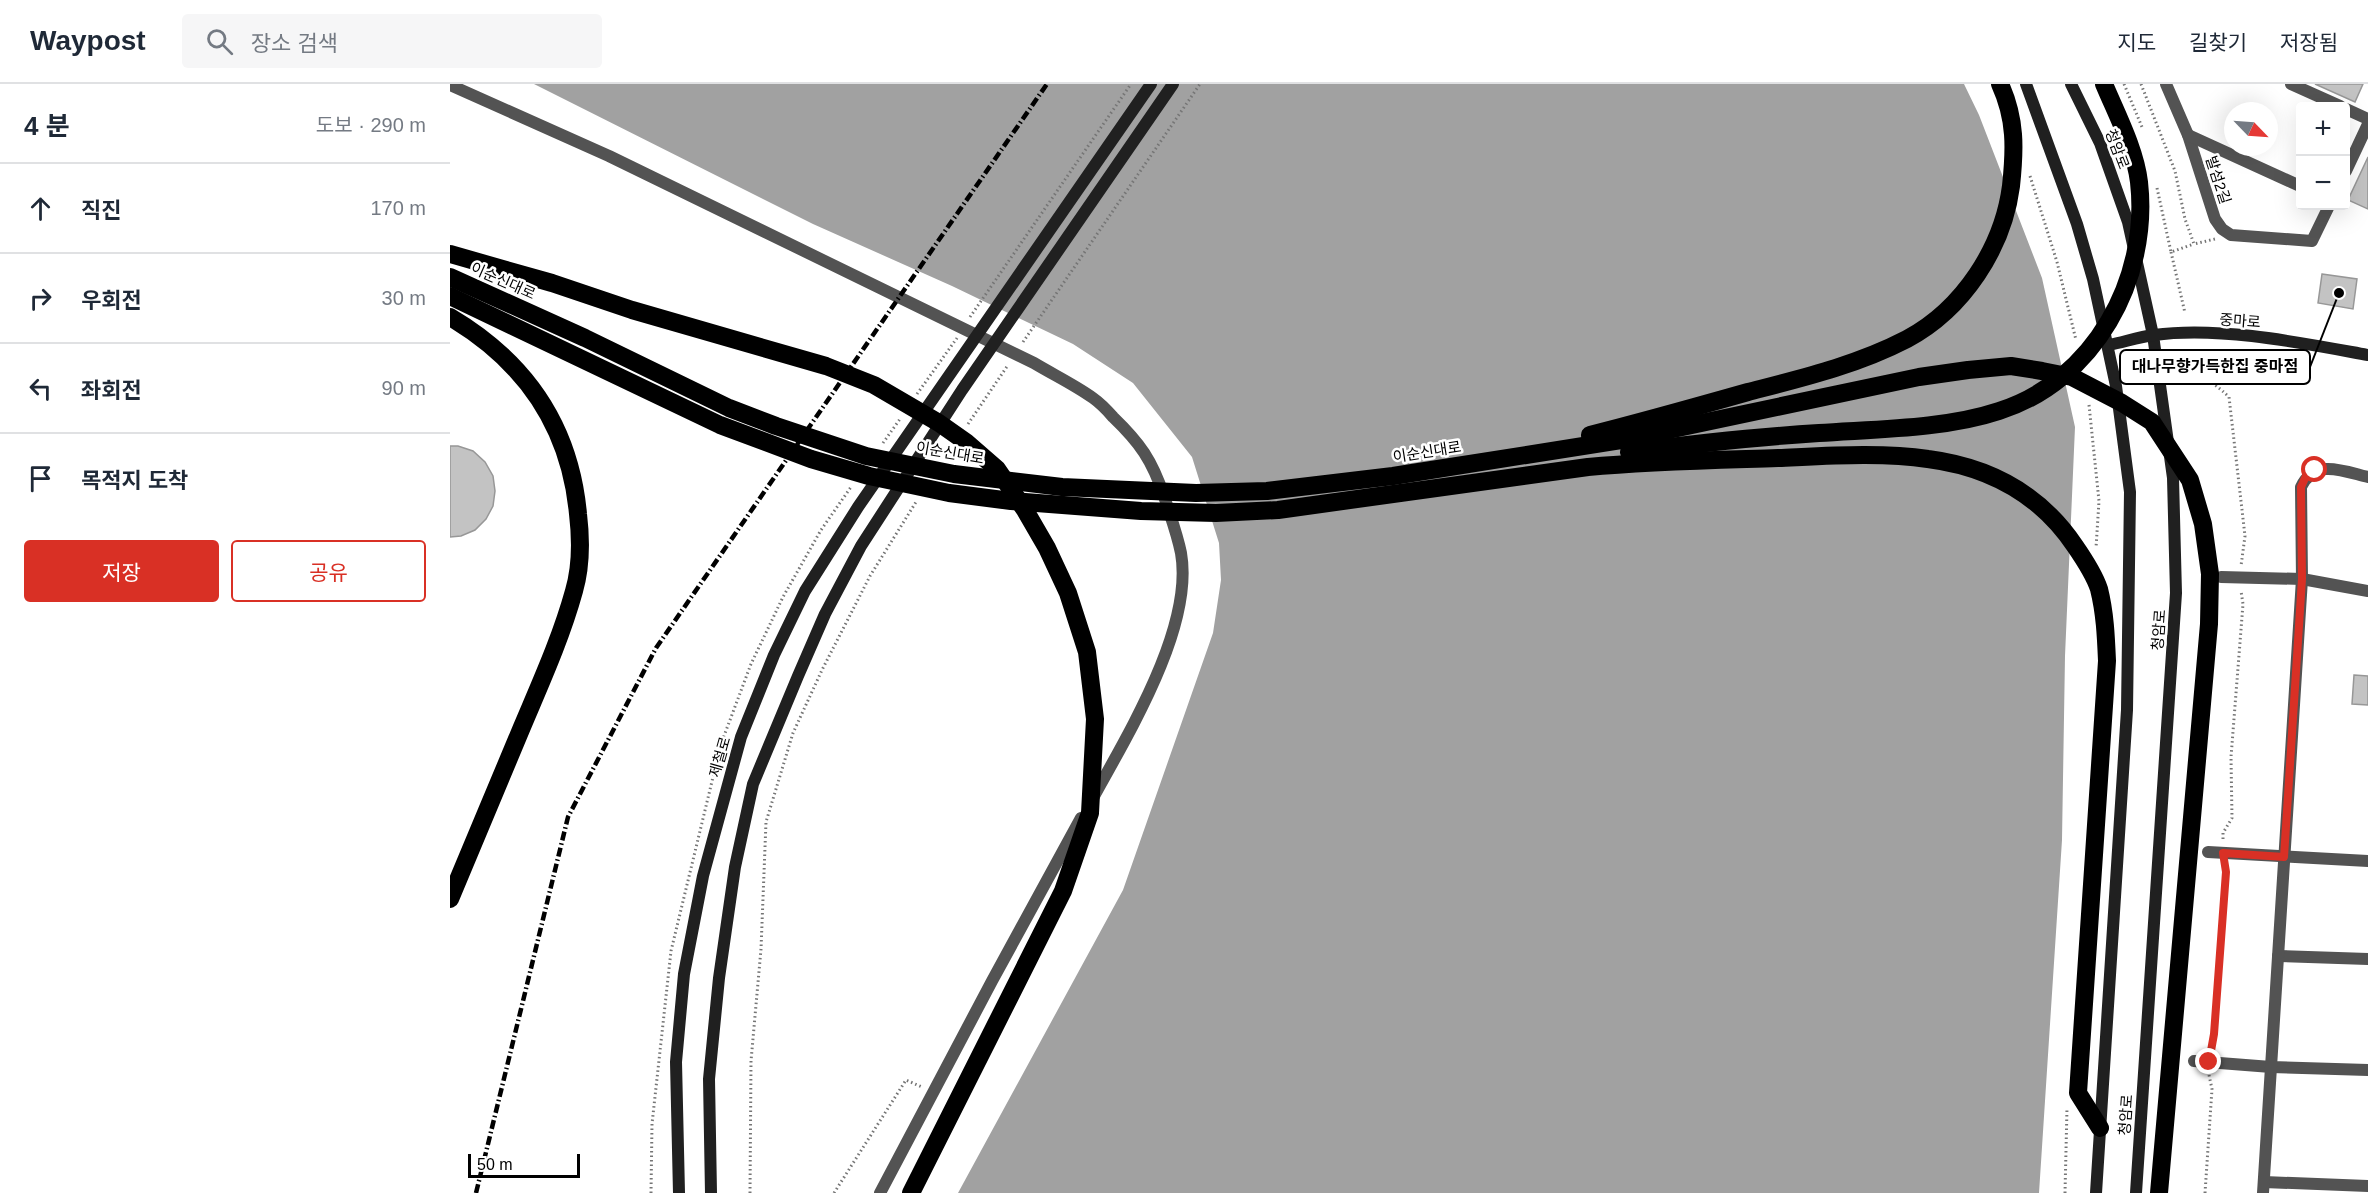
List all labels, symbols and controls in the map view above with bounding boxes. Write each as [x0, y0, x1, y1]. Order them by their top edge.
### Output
search box [182, 14, 602, 68]
text: Waypost [30, 25, 146, 56]
icon: search [203, 25, 236, 58]
text: 장소 검색 [251, 31, 338, 56]
text: 지도 [2117, 31, 2156, 54]
text: 길찾기 [2189, 31, 2247, 54]
text: 저장됨 [2280, 31, 2338, 54]
north arrow [2224, 102, 2278, 156]
map controls [2296, 102, 2350, 210]
button: + [2296, 102, 2350, 156]
text: 4 분 [24, 111, 70, 141]
text: 도보 · 290 m [316, 114, 426, 136]
street label: 청암로 [2102, 126, 2133, 171]
street label: 발섬2길 [2203, 154, 2234, 206]
button: − [2296, 156, 2350, 210]
icon: ahead [24, 192, 57, 225]
text: 170 m [370, 197, 426, 219]
text: 직진 [81, 198, 121, 223]
street label: 이순신대로 [468, 259, 538, 302]
icon: right [24, 282, 57, 315]
text: 30 m [382, 287, 426, 309]
text: 우회전 [81, 288, 142, 313]
street label: 중마로 [2219, 311, 2261, 330]
callout: 대나무향가득한집 중마점 [2120, 350, 2310, 384]
text: 대나무향가득한집 중마점 [2132, 357, 2298, 375]
icon: left [24, 372, 57, 405]
text: 90 m [382, 377, 426, 399]
text: 좌회전 [81, 378, 142, 403]
street label: 이순신대로 [915, 438, 986, 467]
street label: 이순신대로 [1392, 438, 1462, 465]
route start [2301, 456, 2327, 482]
icon: arrive [24, 462, 57, 495]
text: 목적지 도착 [81, 468, 188, 493]
button: 저장 [24, 540, 219, 602]
button: 공유 [231, 540, 426, 602]
street label: 청암로 [2149, 609, 2168, 651]
street label: 제철로 [706, 735, 733, 779]
route end [2195, 1048, 2221, 1074]
street label: 청암로 [2116, 1094, 2135, 1136]
scale bar [468, 1151, 580, 1178]
text: 50 m [477, 1156, 513, 1173]

